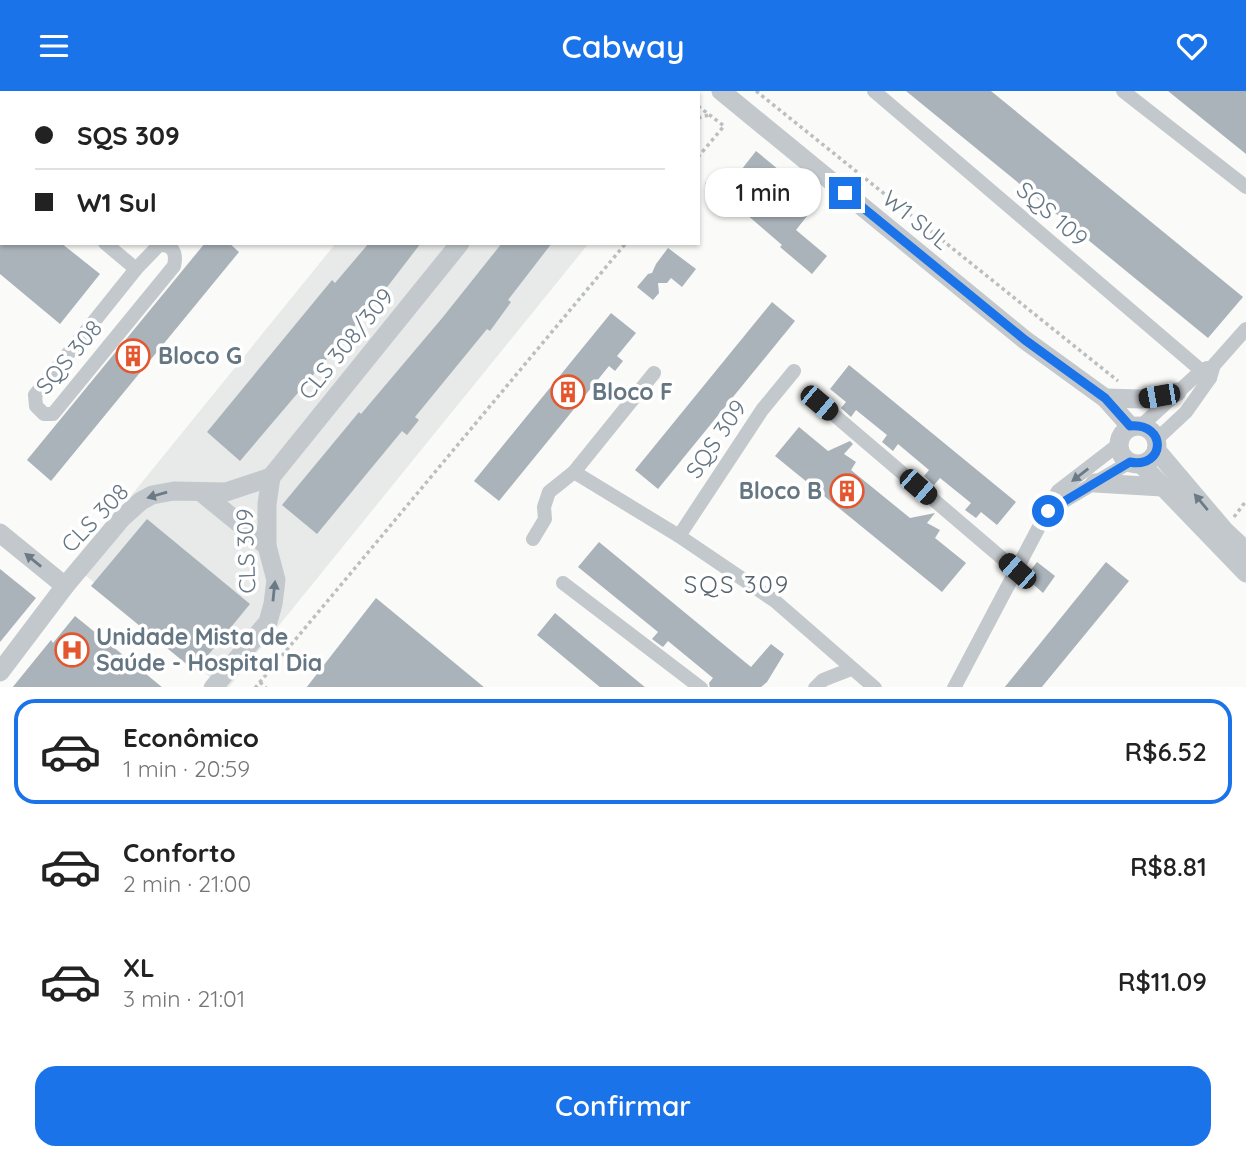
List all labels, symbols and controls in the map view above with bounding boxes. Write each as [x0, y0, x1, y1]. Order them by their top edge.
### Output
text: Cabway [561, 26, 685, 66]
icon: menu [35, 27, 73, 65]
icon: heart [1173, 27, 1211, 65]
text: SQS 309 [77, 119, 180, 152]
callout: 1 min [705, 169, 820, 217]
street label: SQS 109 [1011, 175, 1094, 252]
route end [829, 177, 861, 209]
text: 1 min [735, 178, 791, 207]
street label: W1 SUL [877, 184, 956, 256]
text: W1 Sul [77, 186, 157, 219]
street label: CLS 308/309 [292, 282, 399, 405]
street label: SQS 308 [29, 314, 108, 400]
building icon: Bloco G [114, 337, 152, 375]
place label: Bloco G [158, 341, 242, 370]
building icon: Bloco F [549, 373, 587, 411]
place label: Bloco F [592, 377, 673, 406]
car [797, 381, 842, 425]
car [1137, 382, 1182, 410]
street label: SQS 309 [679, 394, 752, 484]
car [896, 465, 941, 509]
one-way arrow [1071, 467, 1089, 482]
building icon: Bloco B [828, 472, 866, 510]
place label: Bloco B [739, 476, 822, 505]
street label: CLS 308 [55, 477, 134, 558]
one-way arrow [147, 490, 168, 500]
one-way arrow [1193, 493, 1208, 511]
route start [1032, 495, 1064, 527]
street label: CLS 309 [230, 508, 261, 594]
car [995, 549, 1040, 593]
one-way arrow [24, 553, 41, 568]
district label: SQS 309 [684, 569, 790, 599]
one-way arrow [269, 580, 280, 602]
place label: Unidade Mista de Saúde - Hospital Dia [96, 622, 322, 677]
hospital icon: Unidade Mista de Saúde - Hospital Dia [53, 631, 91, 669]
icon: car [39, 720, 102, 783]
text: Econômico [123, 721, 259, 754]
text: R$6.52 [1125, 735, 1207, 768]
text: 1 min · 20:59 [123, 754, 250, 783]
icon: car [39, 835, 102, 898]
text: Conforto [123, 836, 236, 869]
text: R$8.81 [1130, 850, 1207, 883]
text: 2 min · 21:00 [123, 869, 251, 898]
icon: car [39, 950, 102, 1013]
text: XL [123, 951, 155, 984]
text: R$11.09 [1118, 965, 1207, 998]
text: 3 min · 21:01 [123, 984, 245, 1013]
button: Confirmar [35, 1066, 1211, 1146]

